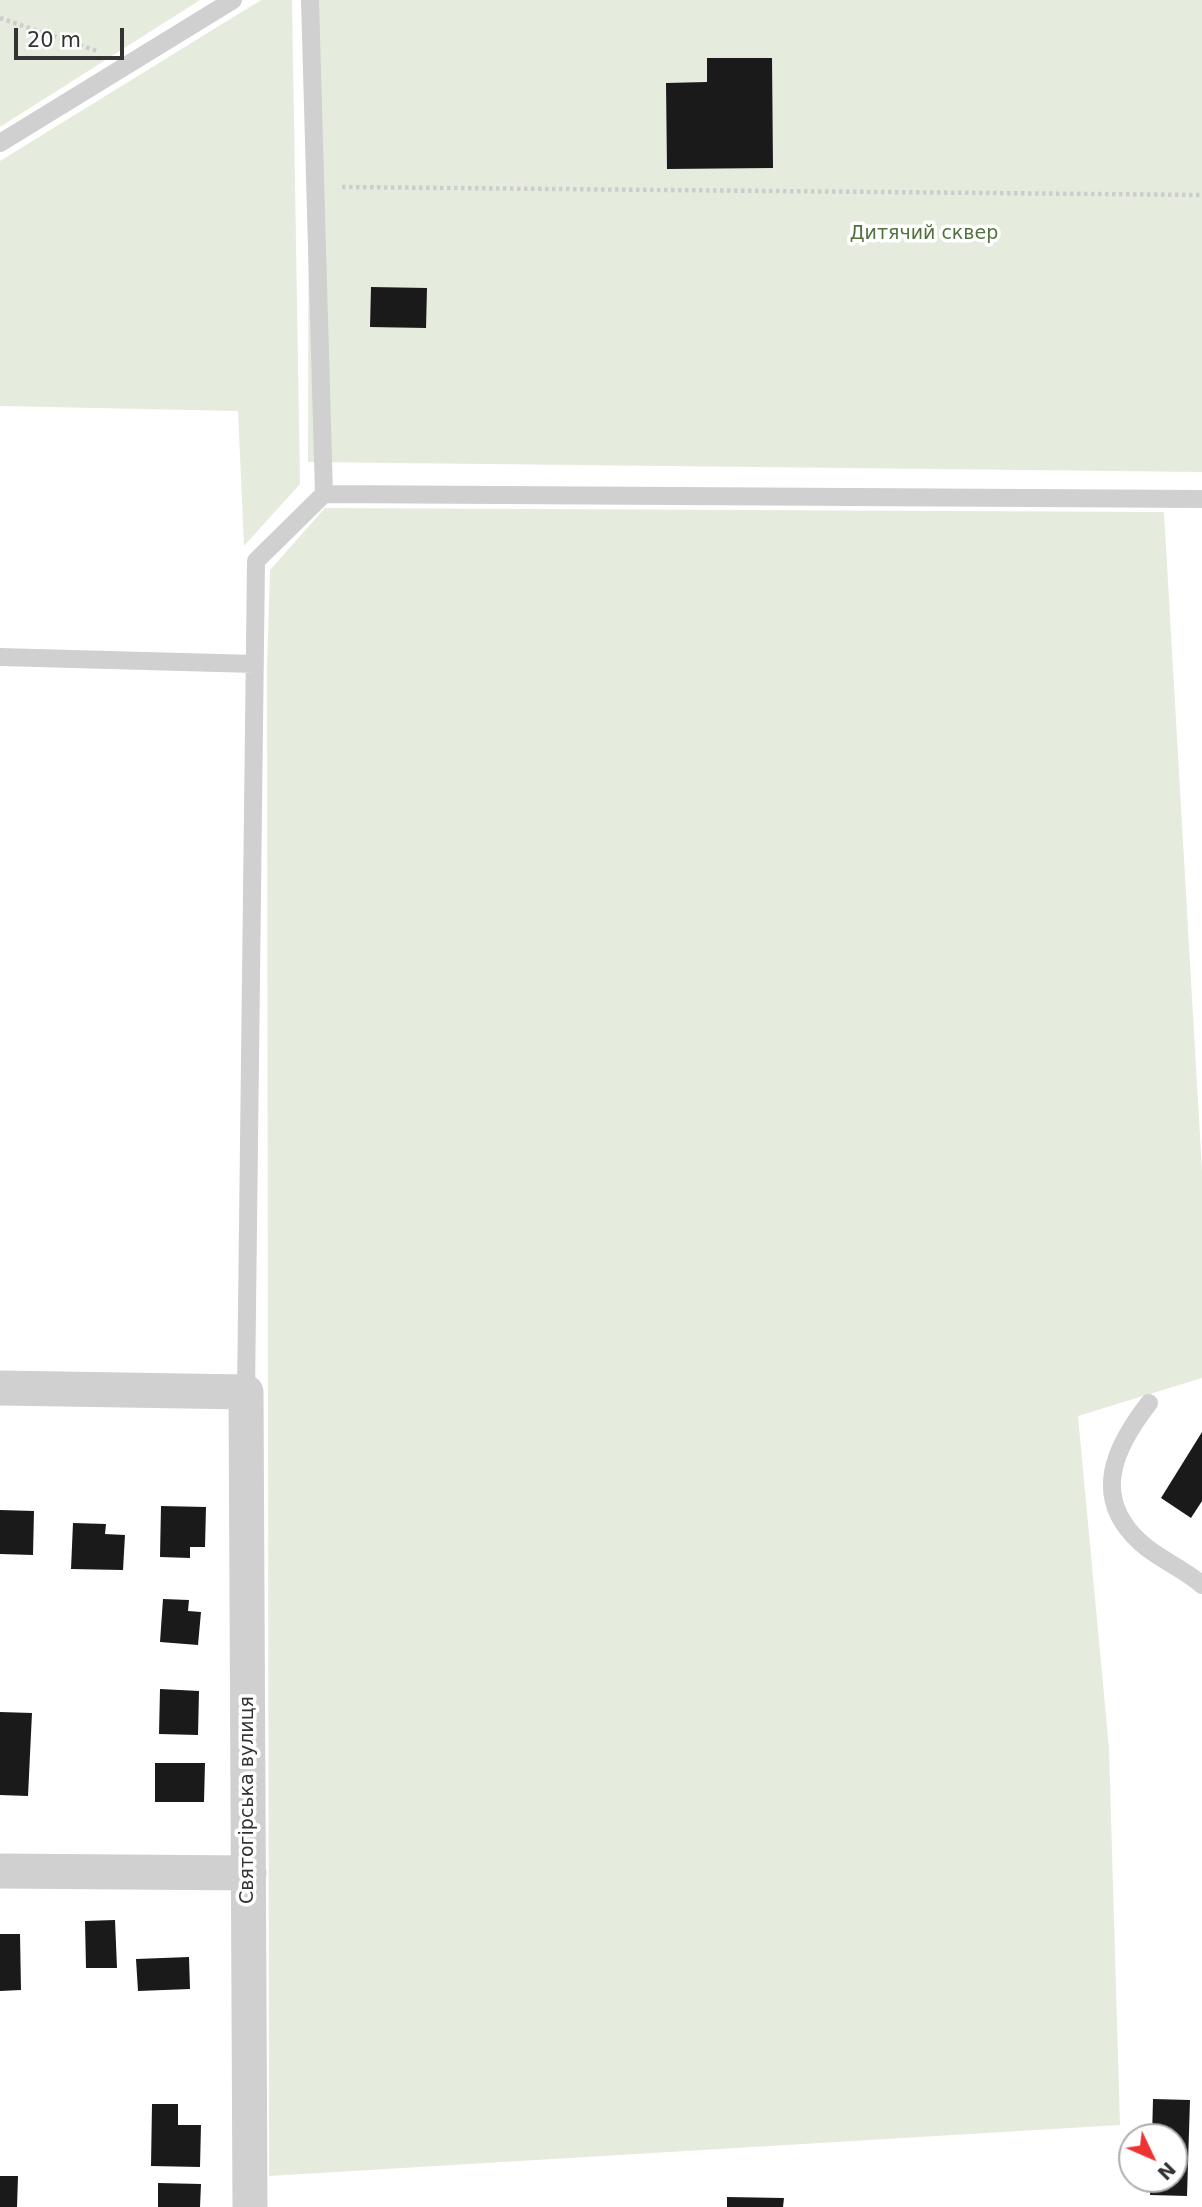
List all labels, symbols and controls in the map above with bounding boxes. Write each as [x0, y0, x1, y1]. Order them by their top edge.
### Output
scale bar [18, 14, 128, 58]
text: 20 m [27, 28, 81, 52]
park label: Дитячий сквер [850, 223, 998, 245]
street label: Святогірська вулиця [237, 1696, 259, 1904]
north arrow [1118, 2123, 1188, 2193]
text: N [1153, 2158, 1180, 2185]

